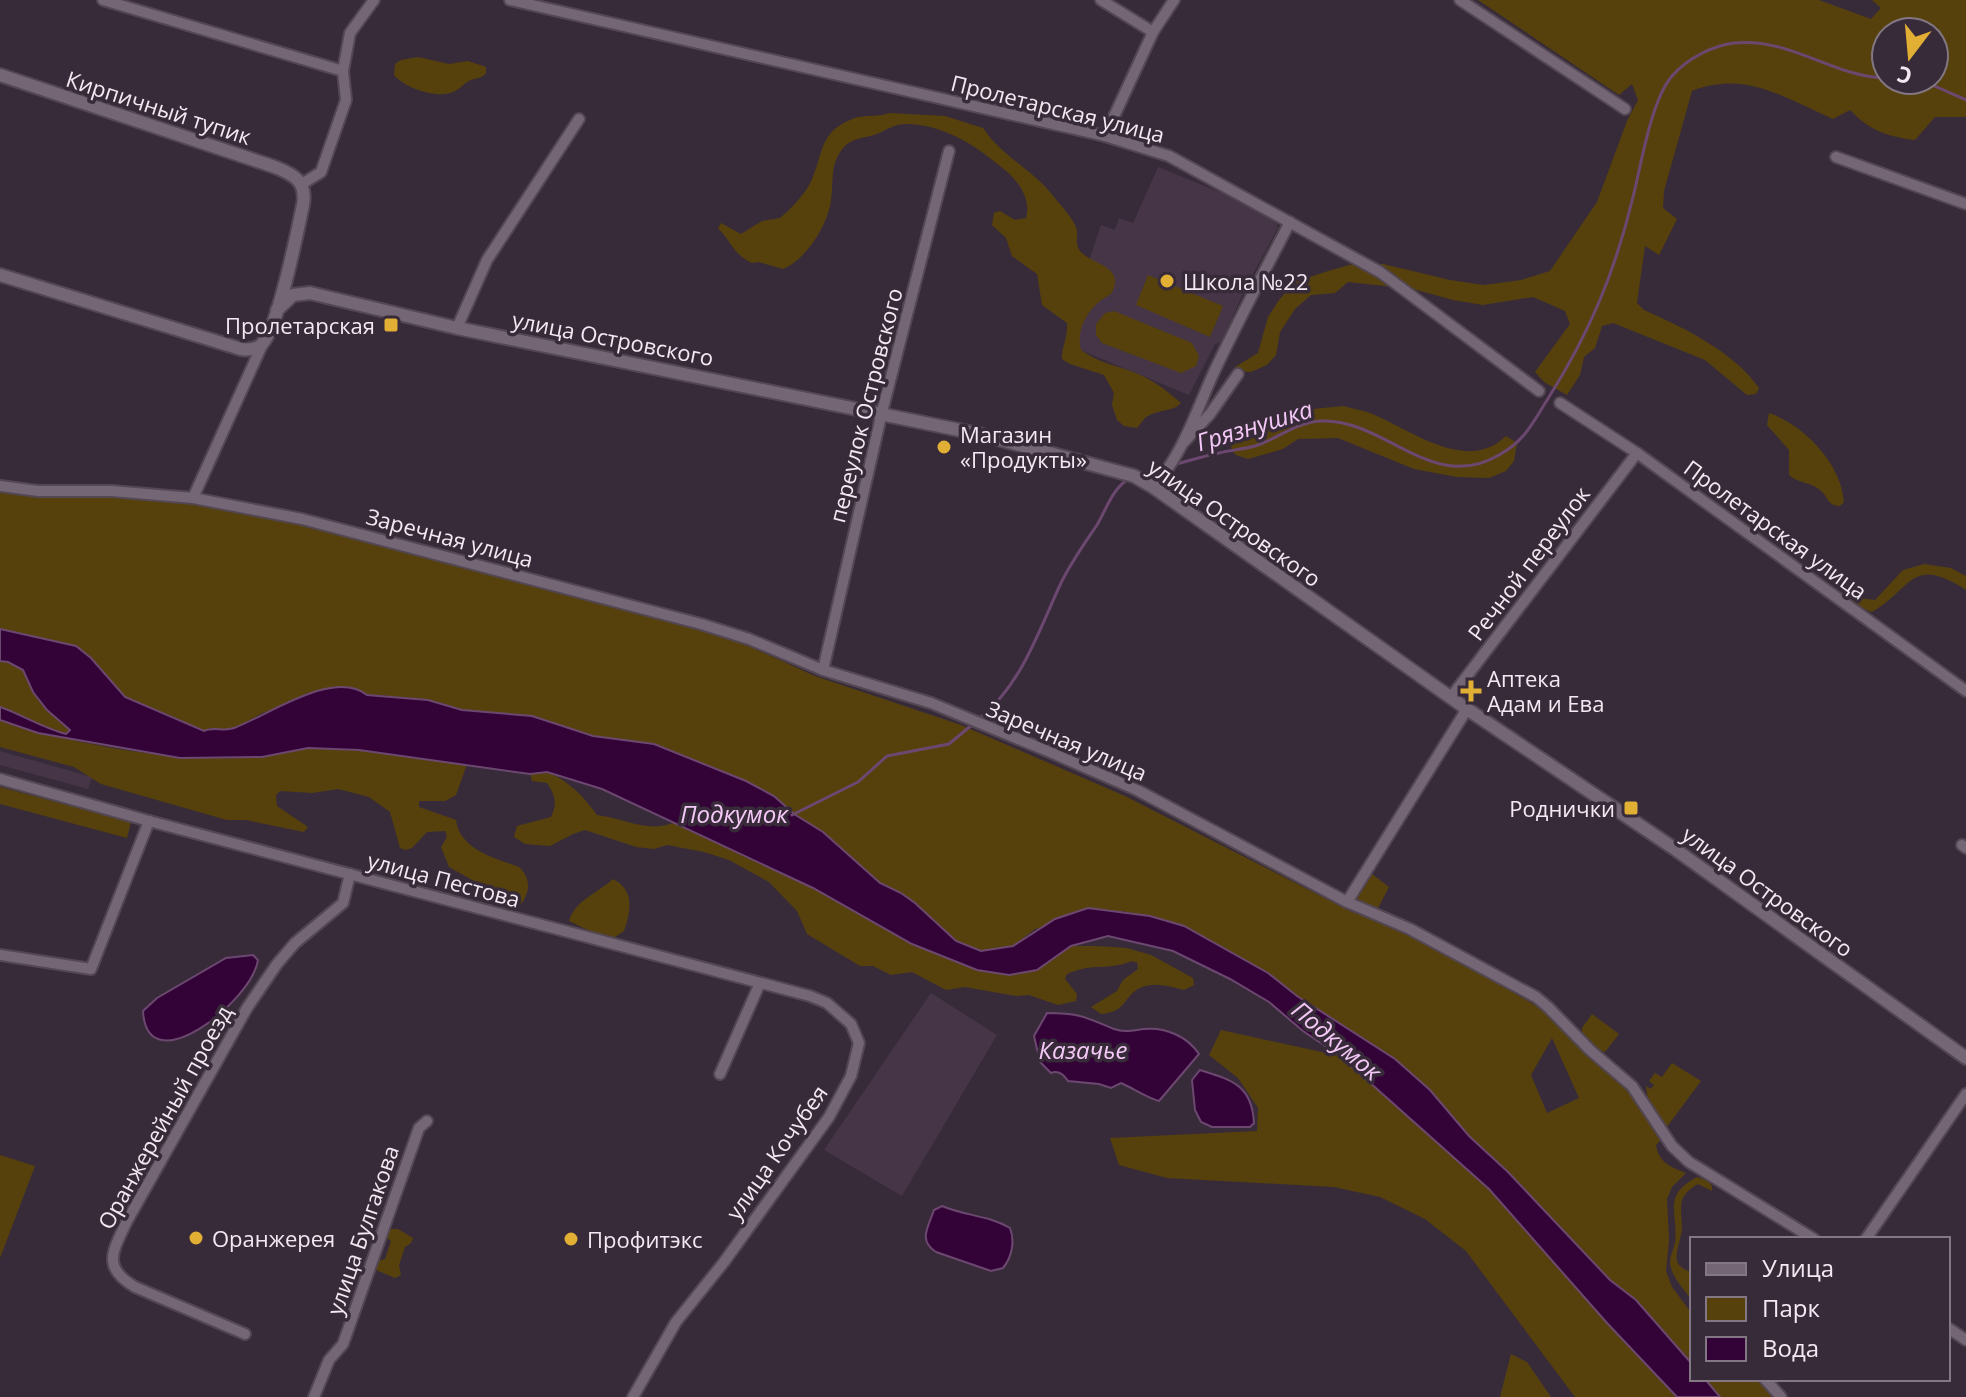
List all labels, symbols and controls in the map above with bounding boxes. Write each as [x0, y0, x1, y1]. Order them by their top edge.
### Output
north arrow [1870, 16, 1950, 96]
text: С [1893, 60, 1915, 93]
street label: Кирпичный тупик [63, 63, 256, 151]
street label: Пролетарская улица [948, 67, 1168, 149]
place label: Школа №22 [1183, 266, 1308, 296]
marker: Школа №22 [1158, 272, 1176, 290]
street label: переулок Островского [821, 284, 909, 526]
street label: улица Островского [510, 304, 716, 372]
place label: Пролетарская [225, 310, 375, 340]
marker: Пролетарская [382, 316, 400, 334]
water label: Грязнушка [1192, 392, 1317, 458]
place label: Магазин «Продукты» [960, 419, 1087, 474]
marker: Магазин «Продукты» [935, 438, 953, 456]
street label: улица Островского [1143, 451, 1327, 593]
street label: Пролетарская улица [1678, 452, 1874, 606]
street label: Речной переулок [1460, 479, 1596, 646]
street label: Заречная улица [363, 500, 537, 574]
place label: Аптека Адам и Ева [1487, 663, 1604, 718]
marker: Аптека Адам и Ева [1462, 682, 1480, 700]
street label: Заречная улица [982, 693, 1152, 787]
place label: Роднички [1509, 793, 1615, 823]
water label: Подкумок [680, 797, 789, 830]
marker: Роднички [1622, 799, 1640, 817]
street label: улица Островского [1676, 819, 1860, 963]
street label: улица Пестова [364, 844, 524, 914]
water label: Подкумок [1285, 993, 1390, 1088]
street label: Оранжерейный проезд [90, 999, 238, 1234]
water label: Казачье [1039, 1033, 1128, 1066]
street label: улица Кочубея [718, 1079, 834, 1225]
street label: улица Булгакова [319, 1141, 405, 1319]
place label: Оранжерея [212, 1223, 335, 1253]
place label: Профитэкс [587, 1224, 703, 1254]
marker: Оранжерея [187, 1229, 205, 1247]
marker: Профитэкс [562, 1230, 580, 1248]
legend [1690, 1237, 1950, 1381]
text: Улица [1762, 1251, 1834, 1284]
text: Парк [1762, 1291, 1820, 1324]
text: Вода [1762, 1331, 1819, 1364]

